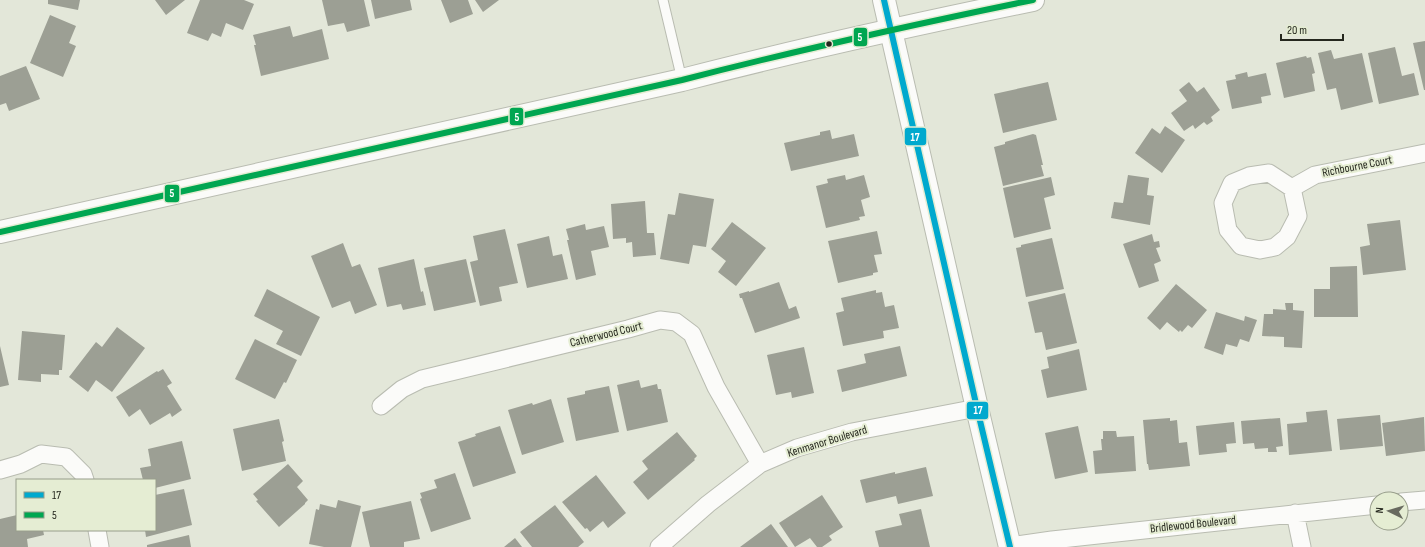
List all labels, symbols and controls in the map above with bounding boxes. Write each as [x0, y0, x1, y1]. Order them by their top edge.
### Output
scale bar [1281, 16, 1343, 42]
text: 20 m [1287, 23, 1307, 38]
line badge: 5 [853, 27, 868, 47]
text: 5 [858, 31, 863, 44]
unlabelled marker [824, 39, 834, 49]
line badge: 5 [509, 107, 524, 126]
text: 5 [515, 111, 520, 124]
line badge: 17 [904, 127, 927, 146]
text: 17 [910, 131, 920, 144]
street label: Richbourne Court [1321, 152, 1394, 181]
line badge: 5 [164, 184, 180, 203]
text: 5 [170, 187, 175, 200]
street label: Catherwood Court [568, 318, 644, 351]
line badge: 17 [966, 401, 989, 420]
text: 17 [973, 404, 983, 417]
street label: Kenmanor Boulevard [785, 422, 869, 461]
legend [16, 479, 156, 531]
text: 17 [52, 488, 61, 503]
north arrow [1369, 491, 1409, 531]
text: N [1373, 507, 1386, 514]
text: 5 [52, 508, 57, 523]
street label: Bridlewood Boulevard [1149, 513, 1237, 536]

